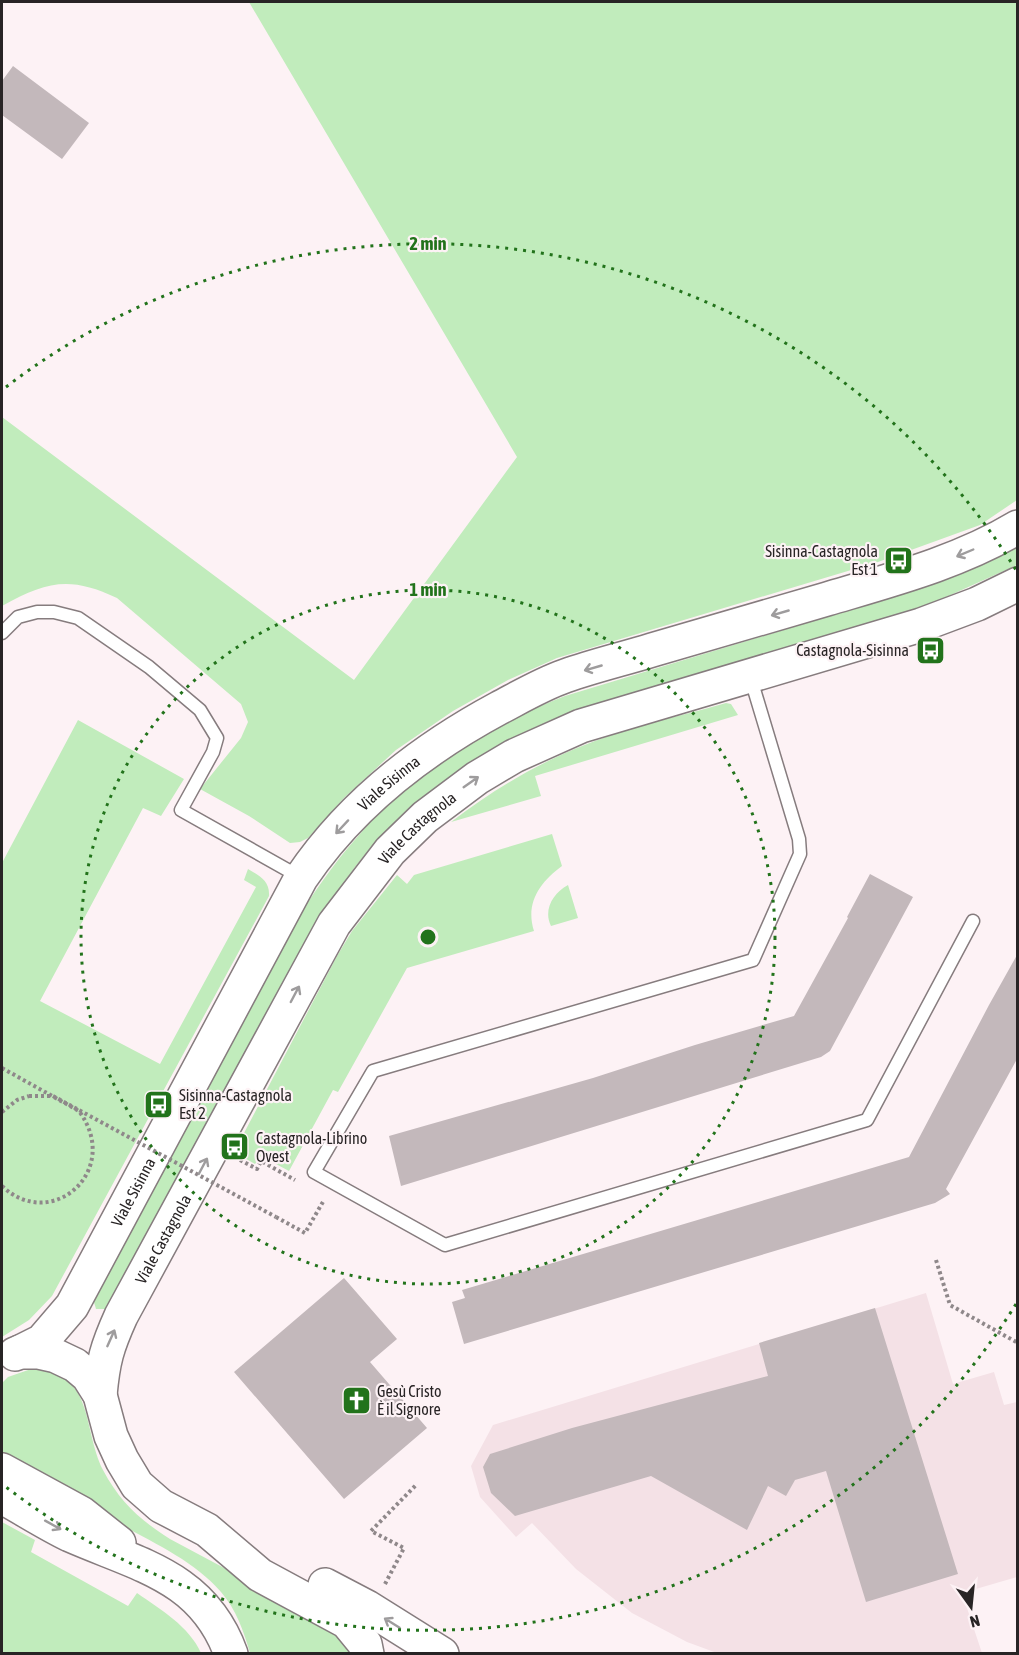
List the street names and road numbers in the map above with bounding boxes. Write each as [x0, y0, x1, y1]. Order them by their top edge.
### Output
street label: Viale Sisinna [354, 752, 423, 814]
street label: Viale Castagnola [374, 788, 459, 867]
street label: Viale Sisinna [107, 1155, 159, 1229]
street label: Viale Castagnola [131, 1191, 194, 1287]

